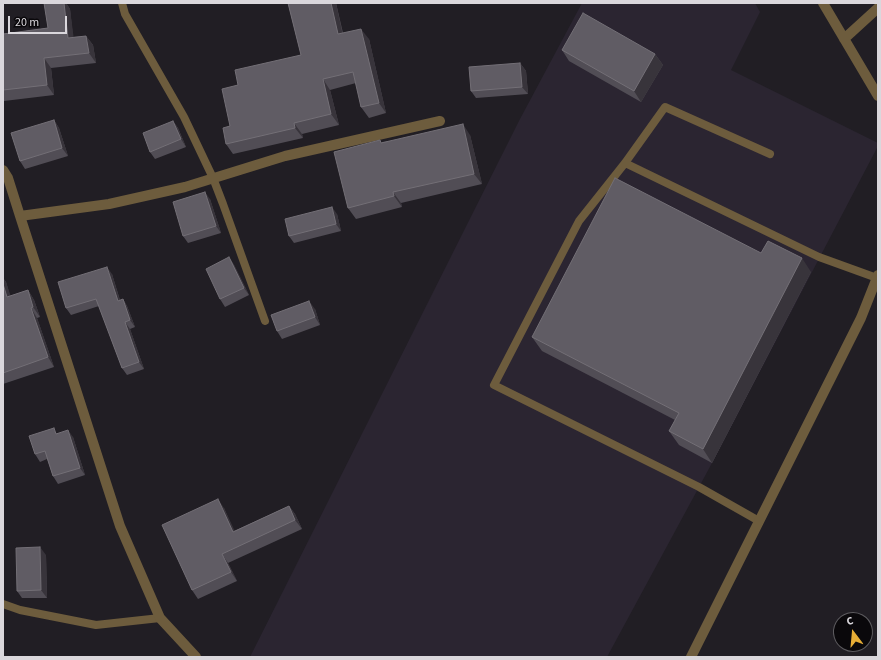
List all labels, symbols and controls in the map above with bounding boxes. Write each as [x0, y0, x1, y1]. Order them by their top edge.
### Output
scale bar [10, 8, 69, 34]
text: 20 m [15, 14, 39, 31]
north arrow [833, 612, 873, 652]
text: С [845, 613, 855, 629]

